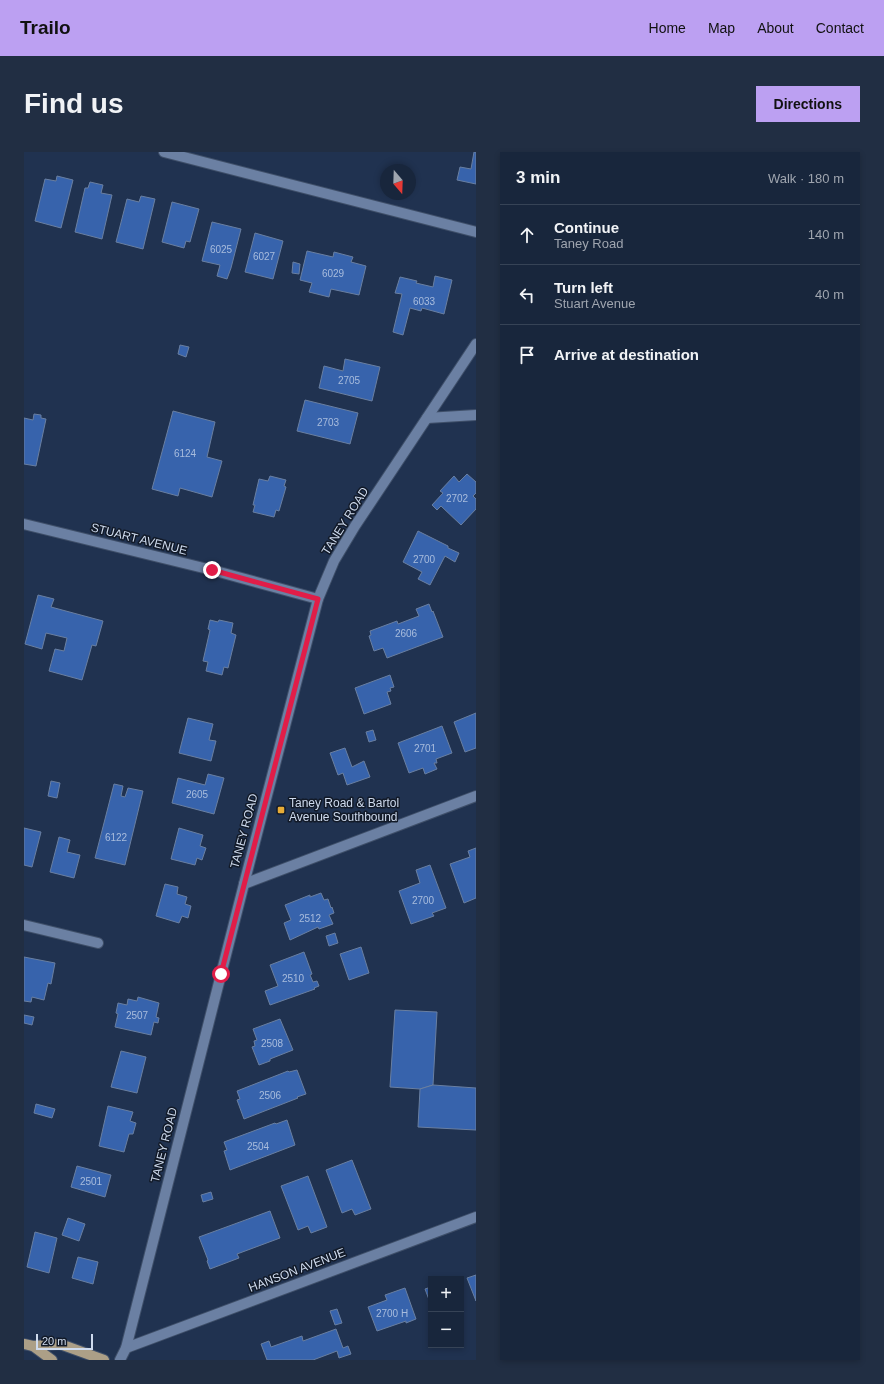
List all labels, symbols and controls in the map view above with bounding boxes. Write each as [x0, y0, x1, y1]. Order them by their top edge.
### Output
text: Trailo [20, 17, 71, 38]
text: Home [649, 20, 686, 36]
text: Map [708, 20, 735, 36]
text: About [757, 20, 794, 36]
text: Contact [816, 20, 864, 36]
button: Directions [756, 86, 860, 122]
text: Find us [24, 88, 124, 119]
north arrow [380, 164, 416, 200]
text: 3 min [516, 168, 560, 187]
text: Walk · 180 m [768, 171, 844, 186]
text: Continue [554, 219, 619, 236]
icon: ahead [516, 224, 538, 246]
text: 140 m [808, 227, 844, 242]
text: Taney Road [554, 236, 623, 251]
house number: 6025 [210, 244, 233, 255]
house number: 6027 [253, 251, 276, 262]
house number: 6029 [322, 268, 345, 279]
text: Turn left [554, 279, 613, 296]
icon: left [516, 284, 538, 306]
text: 40 m [815, 287, 844, 302]
house number: 6033 [413, 296, 436, 307]
text: Stuart Avenue [554, 296, 635, 311]
icon: arrive [516, 344, 538, 366]
text: Arrive at destination [554, 346, 699, 363]
house number: 2705 [338, 375, 361, 386]
house number: 2703 [317, 417, 340, 428]
house number: 6124 [174, 448, 197, 459]
street label: TANEY ROAD [319, 484, 371, 557]
house number: 2702 [446, 493, 469, 504]
street label: STUART AVENUE [89, 520, 189, 558]
house number: 2700 [413, 554, 436, 565]
route end [203, 561, 221, 579]
house number: 2606 [395, 628, 418, 639]
house number: 2701 [414, 743, 437, 754]
house number: 2605 [186, 789, 209, 800]
street label: TANEY ROAD [227, 792, 261, 870]
place label: Taney Road & Bartol Avenue Southbound [289, 796, 399, 824]
marker: Taney Road & Bartol Avenue Southbound [276, 805, 286, 815]
house number: 6122 [105, 832, 128, 843]
house number: 2700 [412, 895, 435, 906]
house number: 2512 [299, 913, 322, 924]
route start [212, 965, 230, 983]
house number: 2510 [282, 973, 305, 984]
house number: 2507 [126, 1010, 149, 1021]
house number: 2508 [261, 1038, 284, 1049]
house number: 2506 [259, 1090, 282, 1101]
street label: TANEY ROAD [148, 1106, 180, 1184]
house number: 2504 [247, 1141, 270, 1152]
house number: 2501 [80, 1176, 103, 1187]
street label: HANSON AVENUE [247, 1245, 347, 1295]
map controls [428, 1276, 464, 1348]
button: + [428, 1276, 464, 1312]
house number: 2700 H [376, 1308, 408, 1319]
button: − [428, 1312, 464, 1348]
scale bar [36, 1332, 93, 1351]
text: 20 m [42, 1335, 66, 1347]

